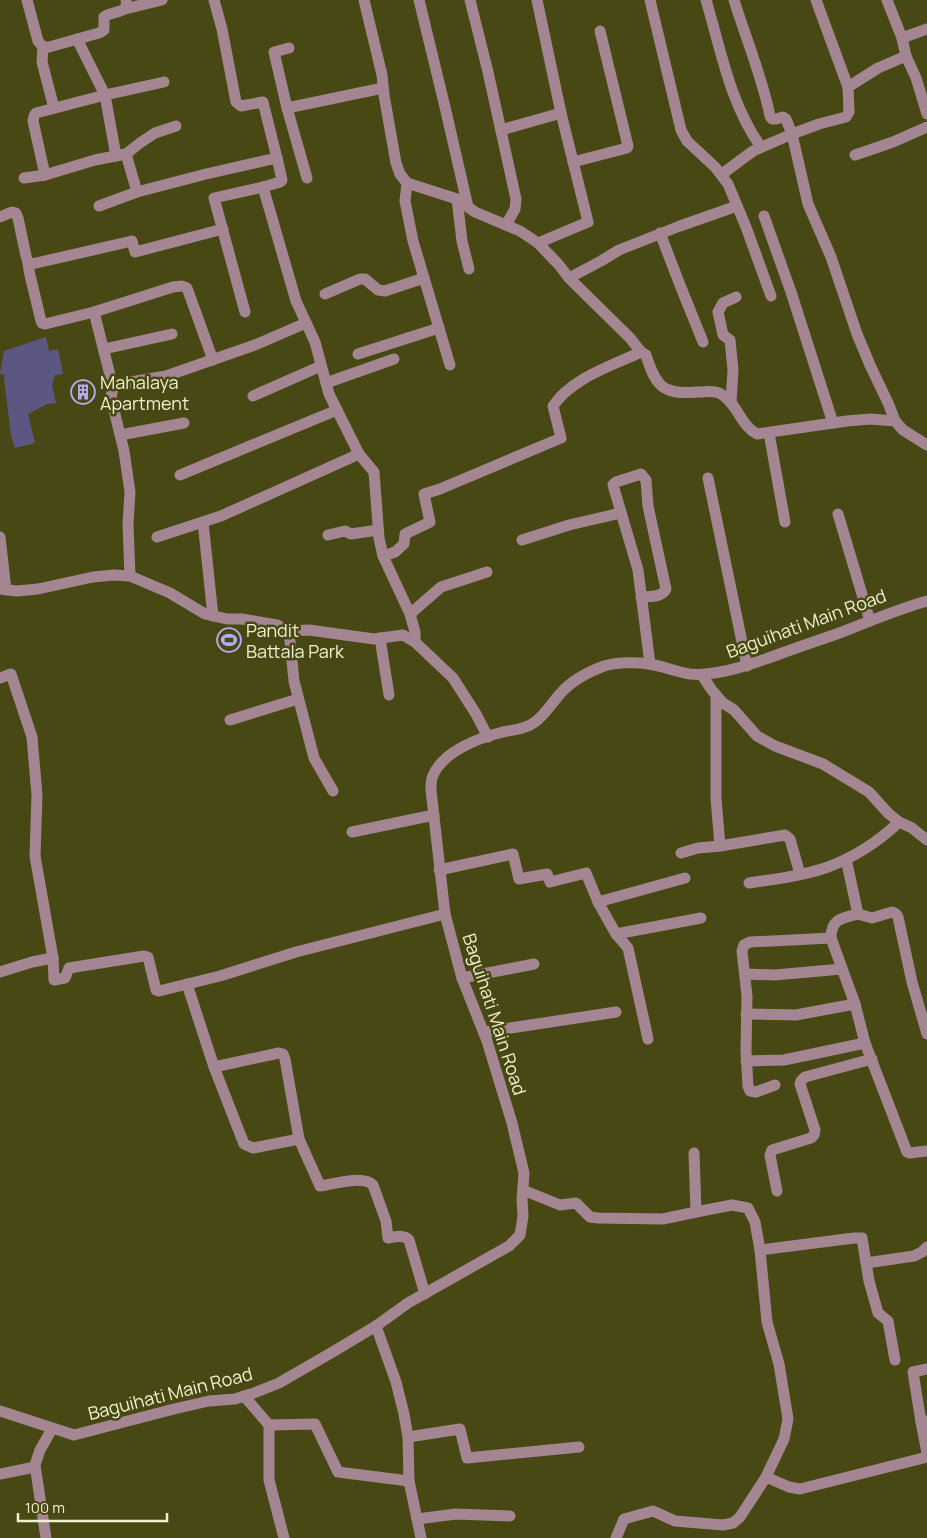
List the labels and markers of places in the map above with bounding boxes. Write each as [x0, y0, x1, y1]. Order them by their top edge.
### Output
place label: Mahalaya Apartment [100, 370, 189, 415]
building icon: Mahalaya Apartment [70, 379, 96, 405]
place label: Pandit Battala Park [246, 618, 345, 663]
sports icon: Pandit Battala Park [216, 627, 242, 653]

